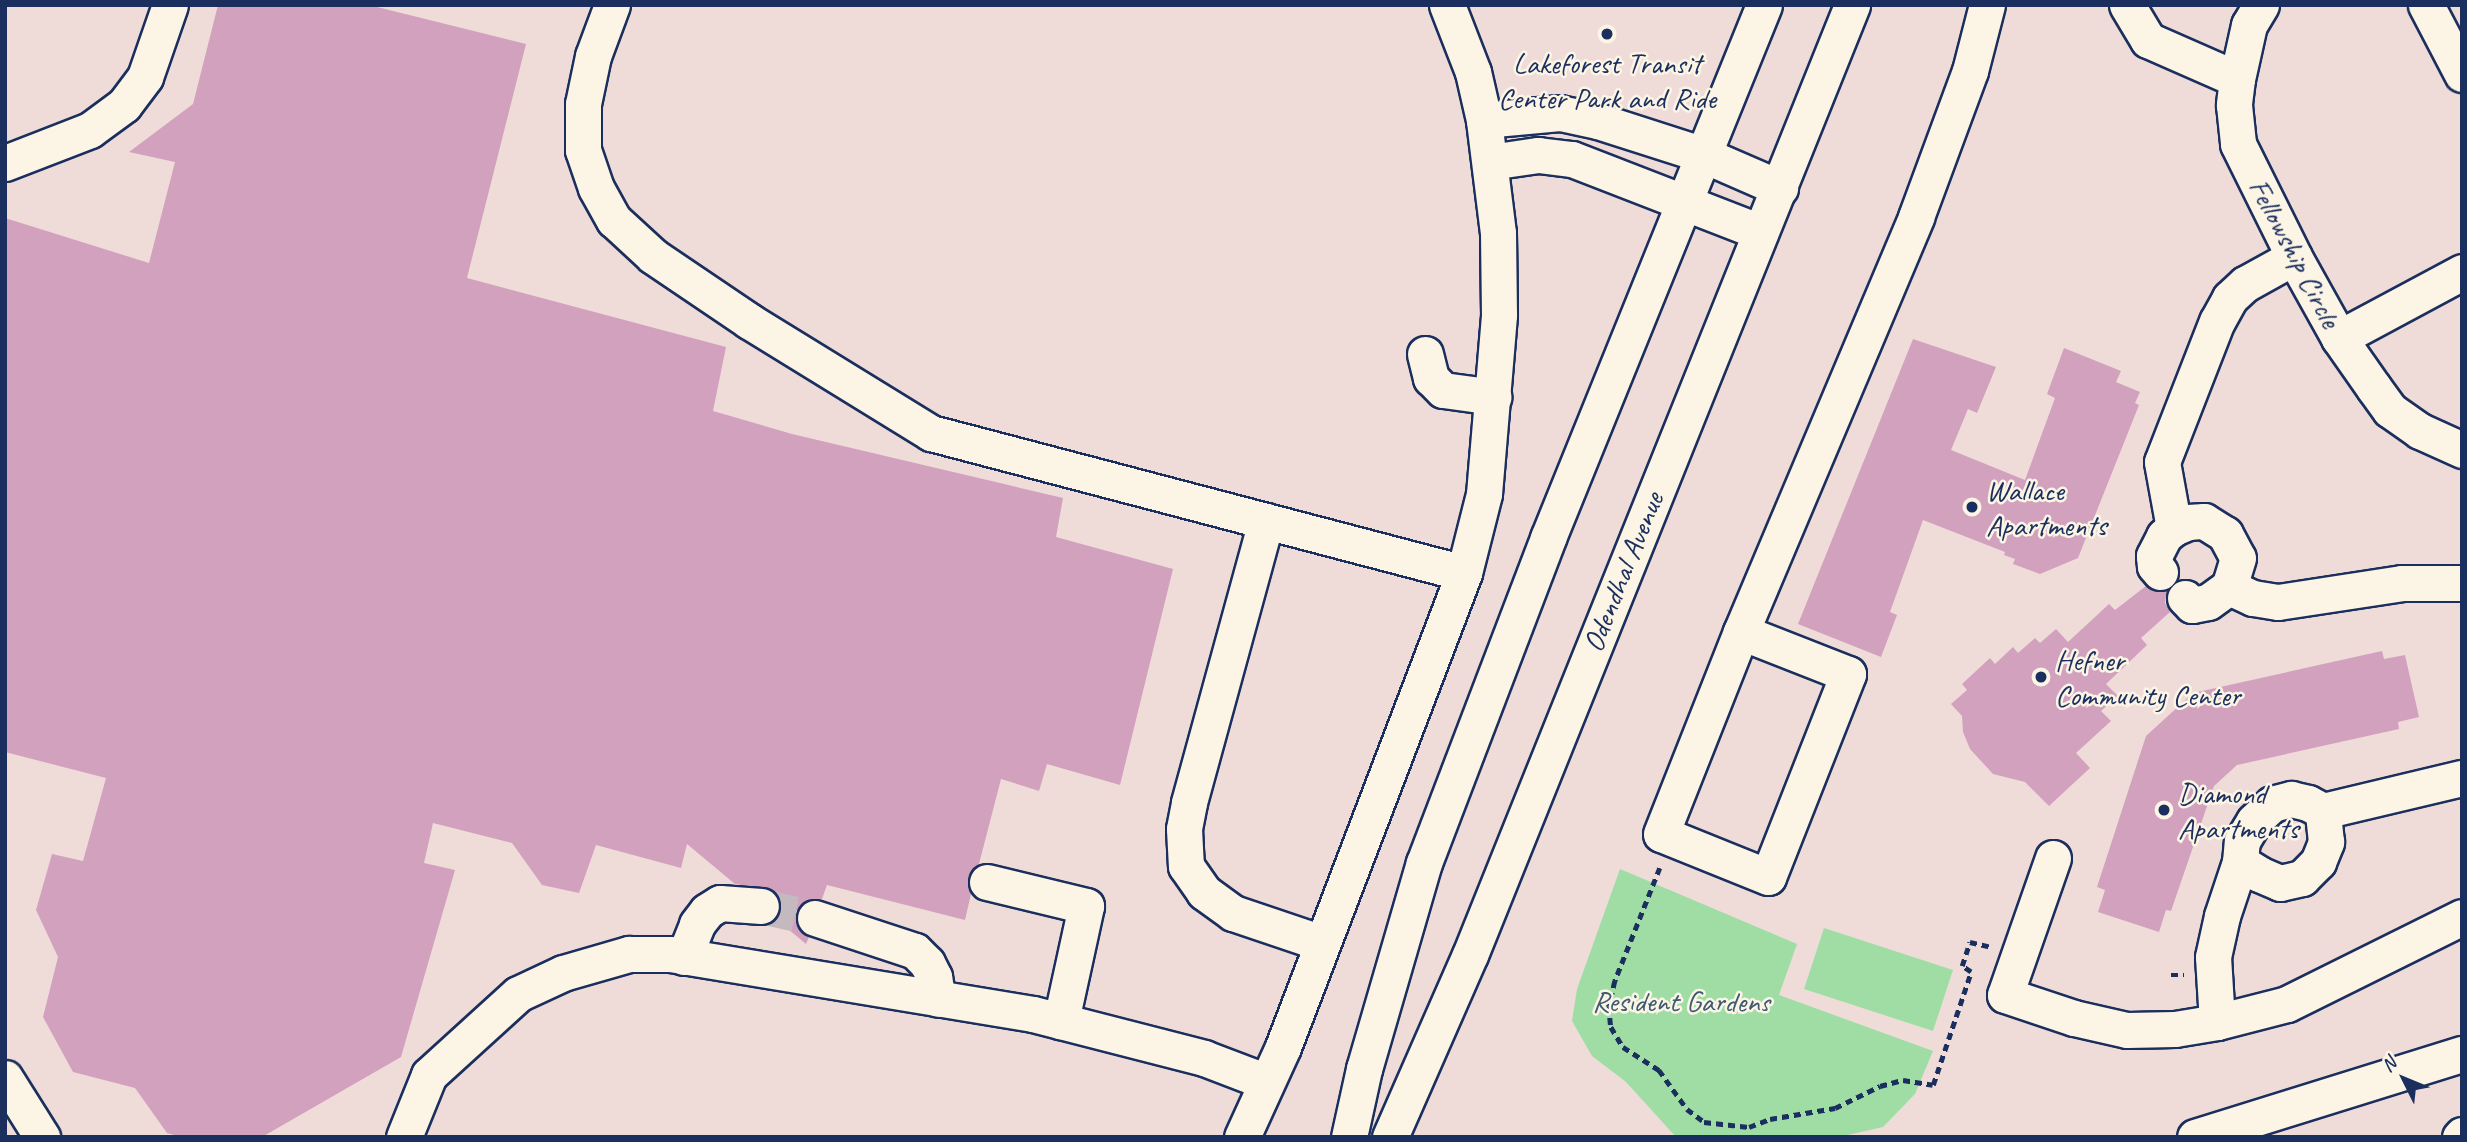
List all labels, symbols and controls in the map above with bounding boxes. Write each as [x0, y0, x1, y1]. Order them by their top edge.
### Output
marker: Lakeforest Transit Center Park and Ride [1599, 26, 1615, 42]
place label: Lakeforest Transit Center Park and Ride [1498, 45, 1716, 116]
street label: Fellowship Circle [2241, 172, 2349, 334]
place label: Wallace Apartments [1986, 472, 2106, 542]
street label: Odendhal Avenue [1575, 487, 1671, 657]
marker: Wallace Apartments [1964, 499, 1980, 515]
place label: Hefner Community Center [2055, 642, 2240, 712]
marker: Hefner Community Center [2033, 669, 2049, 685]
place label: Diamond Apartments [2178, 775, 2298, 846]
marker: Diamond Apartments [2156, 802, 2172, 818]
park label: Resident Gardens [1592, 983, 1770, 1019]
north arrow [2369, 1044, 2439, 1114]
text: N [2376, 1052, 2401, 1077]

